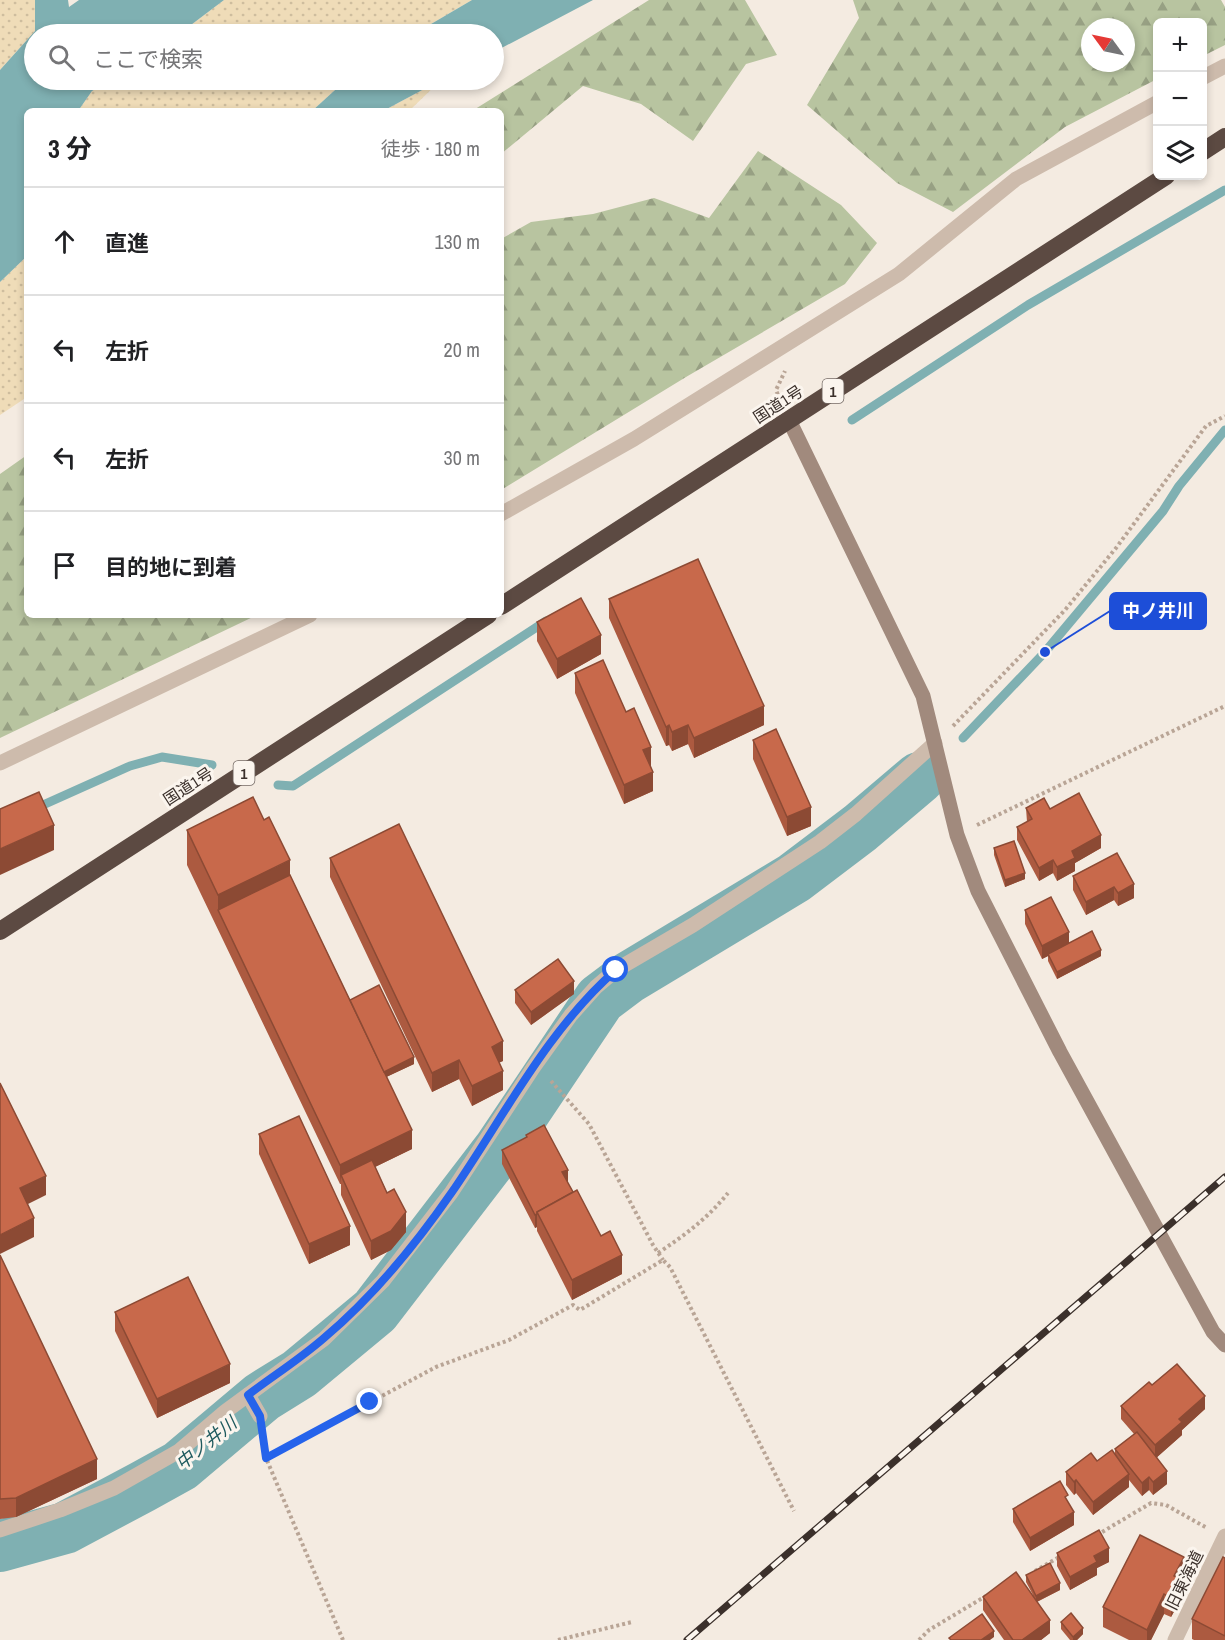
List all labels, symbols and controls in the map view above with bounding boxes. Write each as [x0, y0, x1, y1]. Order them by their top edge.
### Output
north arrow [1081, 18, 1135, 72]
map controls [1153, 18, 1207, 180]
button: + [1153, 18, 1207, 72]
search box [24, 24, 504, 90]
icon: search [45, 41, 78, 74]
text: ここで検索 [93, 44, 203, 74]
button: − [1153, 72, 1207, 126]
button: layers [1153, 126, 1207, 180]
text: 3 分 [48, 131, 92, 166]
text: 徒歩 · 180 m [381, 135, 480, 162]
icon: ahead [48, 225, 81, 258]
text: 直進 [105, 228, 149, 258]
text: 130 m [434, 228, 480, 255]
icon: left [48, 333, 81, 366]
text: 左折 [105, 336, 149, 366]
text: 20 m [444, 336, 480, 363]
road number: 1 [822, 379, 844, 403]
street label: 国道1号 [749, 380, 807, 428]
icon: left [48, 441, 81, 474]
text: 左折 [105, 444, 149, 474]
text: 30 m [444, 444, 480, 471]
icon: arrive [48, 549, 81, 582]
text: 目的地に到着 [105, 552, 237, 582]
callout: 中ノ井川 [1110, 593, 1206, 629]
text: 中ノ井川 [1122, 598, 1194, 623]
road number: 1 [234, 761, 254, 785]
street label: 国道1号 [159, 762, 217, 810]
route start [602, 956, 628, 982]
route end [356, 1388, 382, 1414]
water label: 中ノ井川 [170, 1409, 243, 1475]
street label: 旧東海道 [1160, 1546, 1208, 1614]

